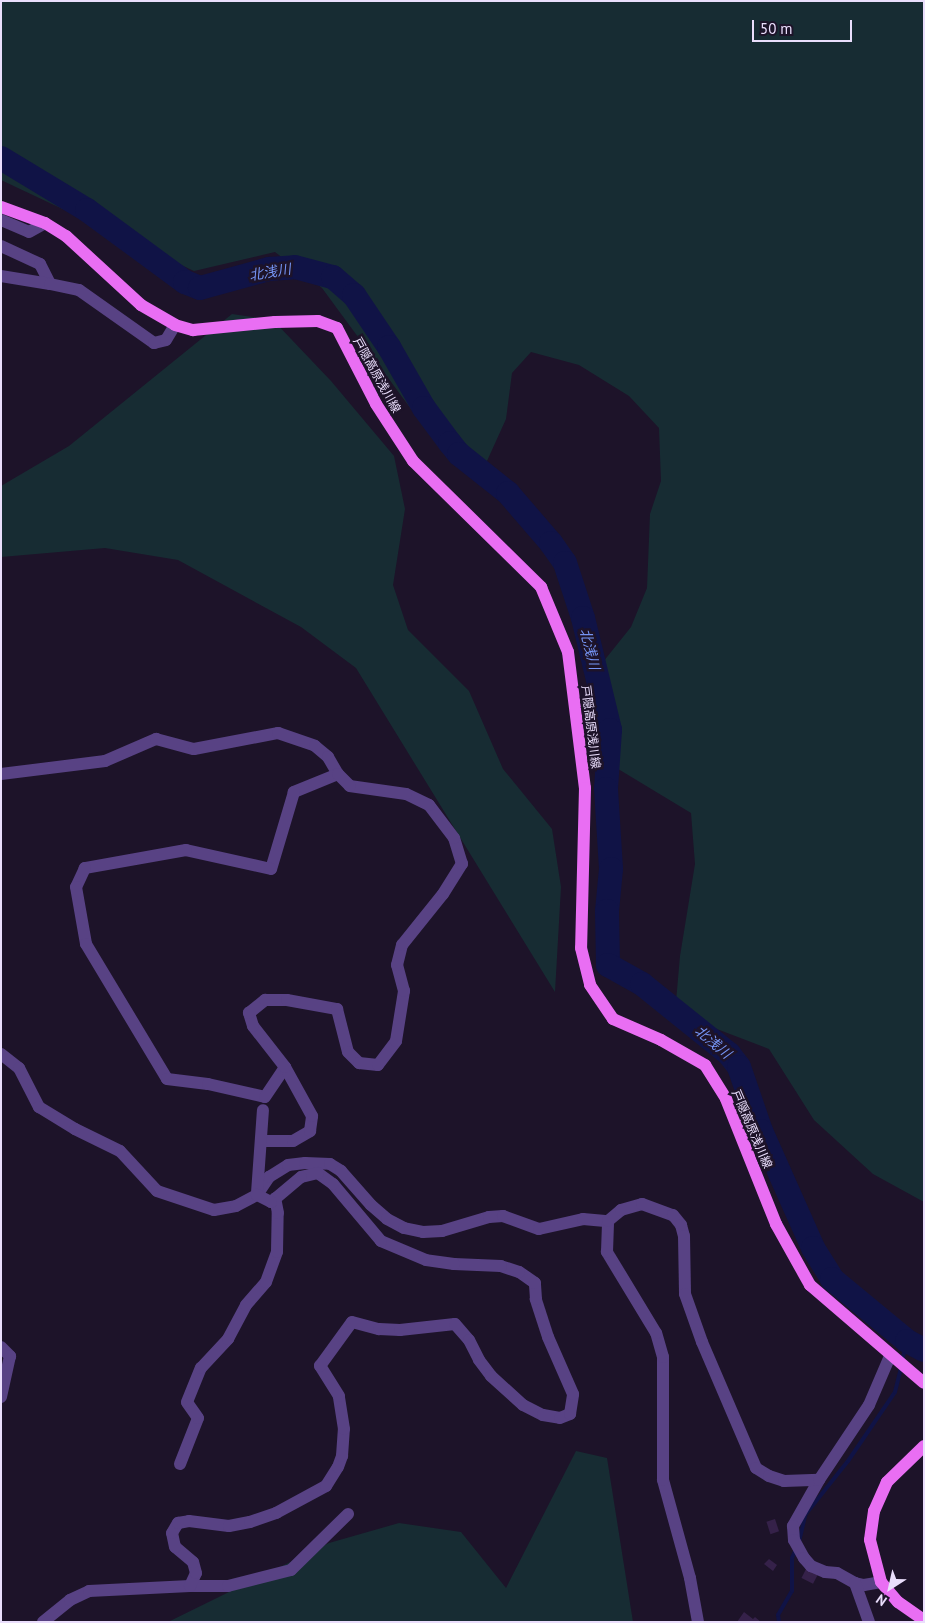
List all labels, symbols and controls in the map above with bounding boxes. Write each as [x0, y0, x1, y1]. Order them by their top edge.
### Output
scale bar [755, 10, 855, 42]
text: 50 m [760, 19, 793, 38]
water label: 北浅川 [248, 260, 292, 284]
street label: 戸隠高原浅川線 [350, 335, 404, 415]
water label: 北浅川 [577, 627, 603, 671]
street label: 戸隠高原浅川線 [579, 684, 603, 770]
water label: 北浅川 [692, 1022, 734, 1062]
street label: 戸隠高原浅川線 [729, 1088, 775, 1170]
north arrow [865, 1563, 915, 1613]
text: N [872, 1590, 890, 1610]

